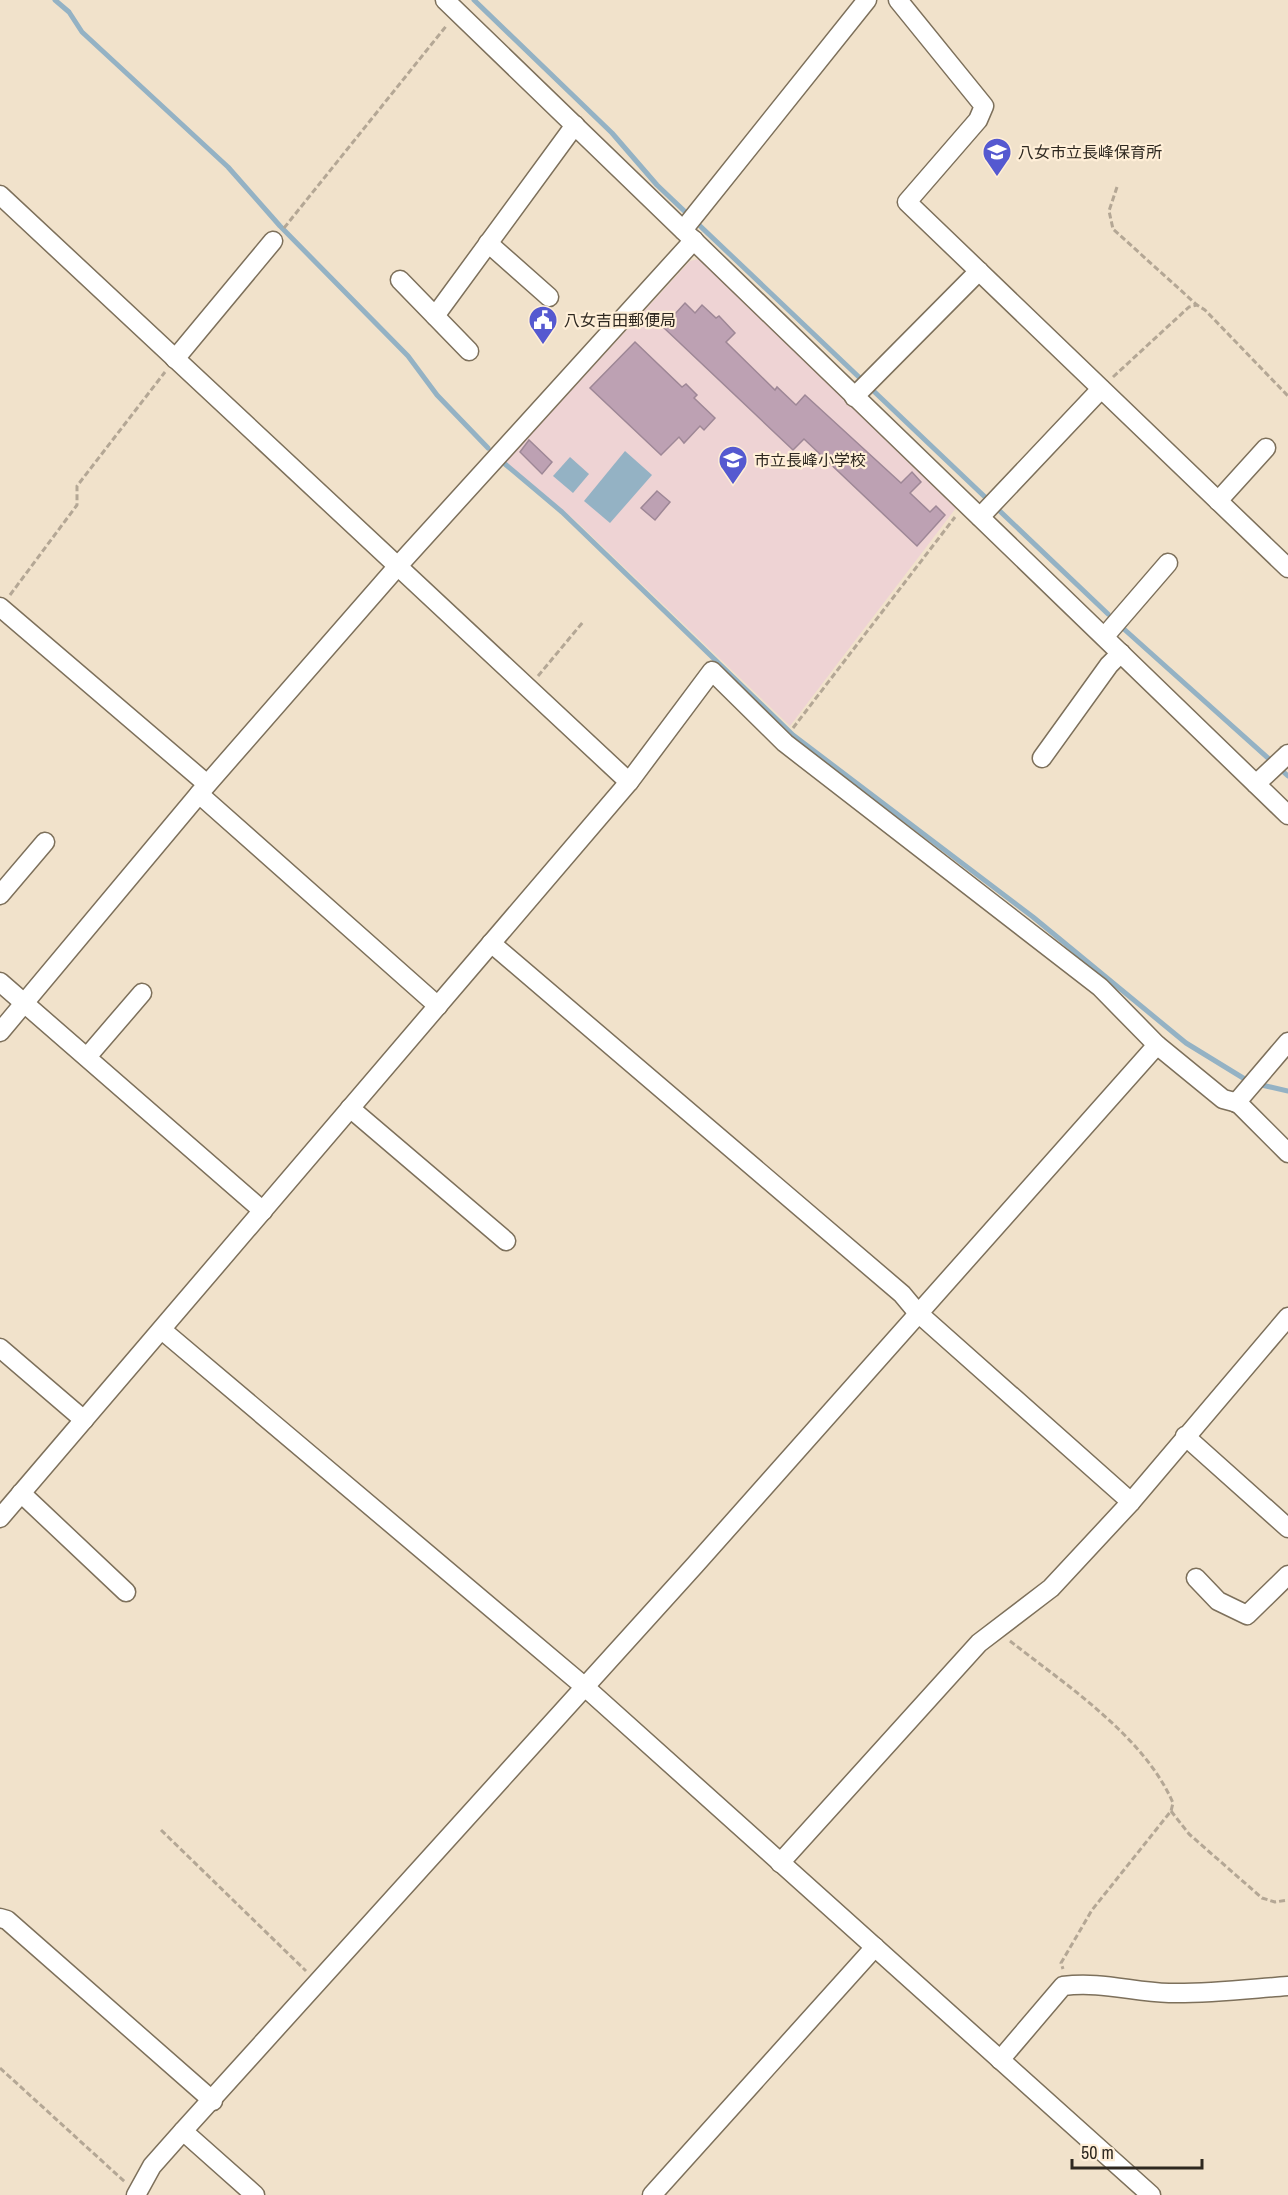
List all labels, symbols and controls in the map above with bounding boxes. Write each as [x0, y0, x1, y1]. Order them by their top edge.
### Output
school or university icon: 八女市立長峰保育所 [981, 136, 1013, 178]
place label: 八女市立長峰保育所 [1018, 141, 1162, 163]
public building icon: 八女吉田郵便局 [527, 304, 559, 346]
place label: 八女吉田郵便局 [564, 309, 676, 331]
school or university icon: 市立長峰小学校 [717, 444, 749, 486]
place label: 市立長峰小学校 [754, 449, 866, 471]
scale bar [1072, 2132, 1202, 2170]
text: 50 m [1081, 2140, 1114, 2165]

